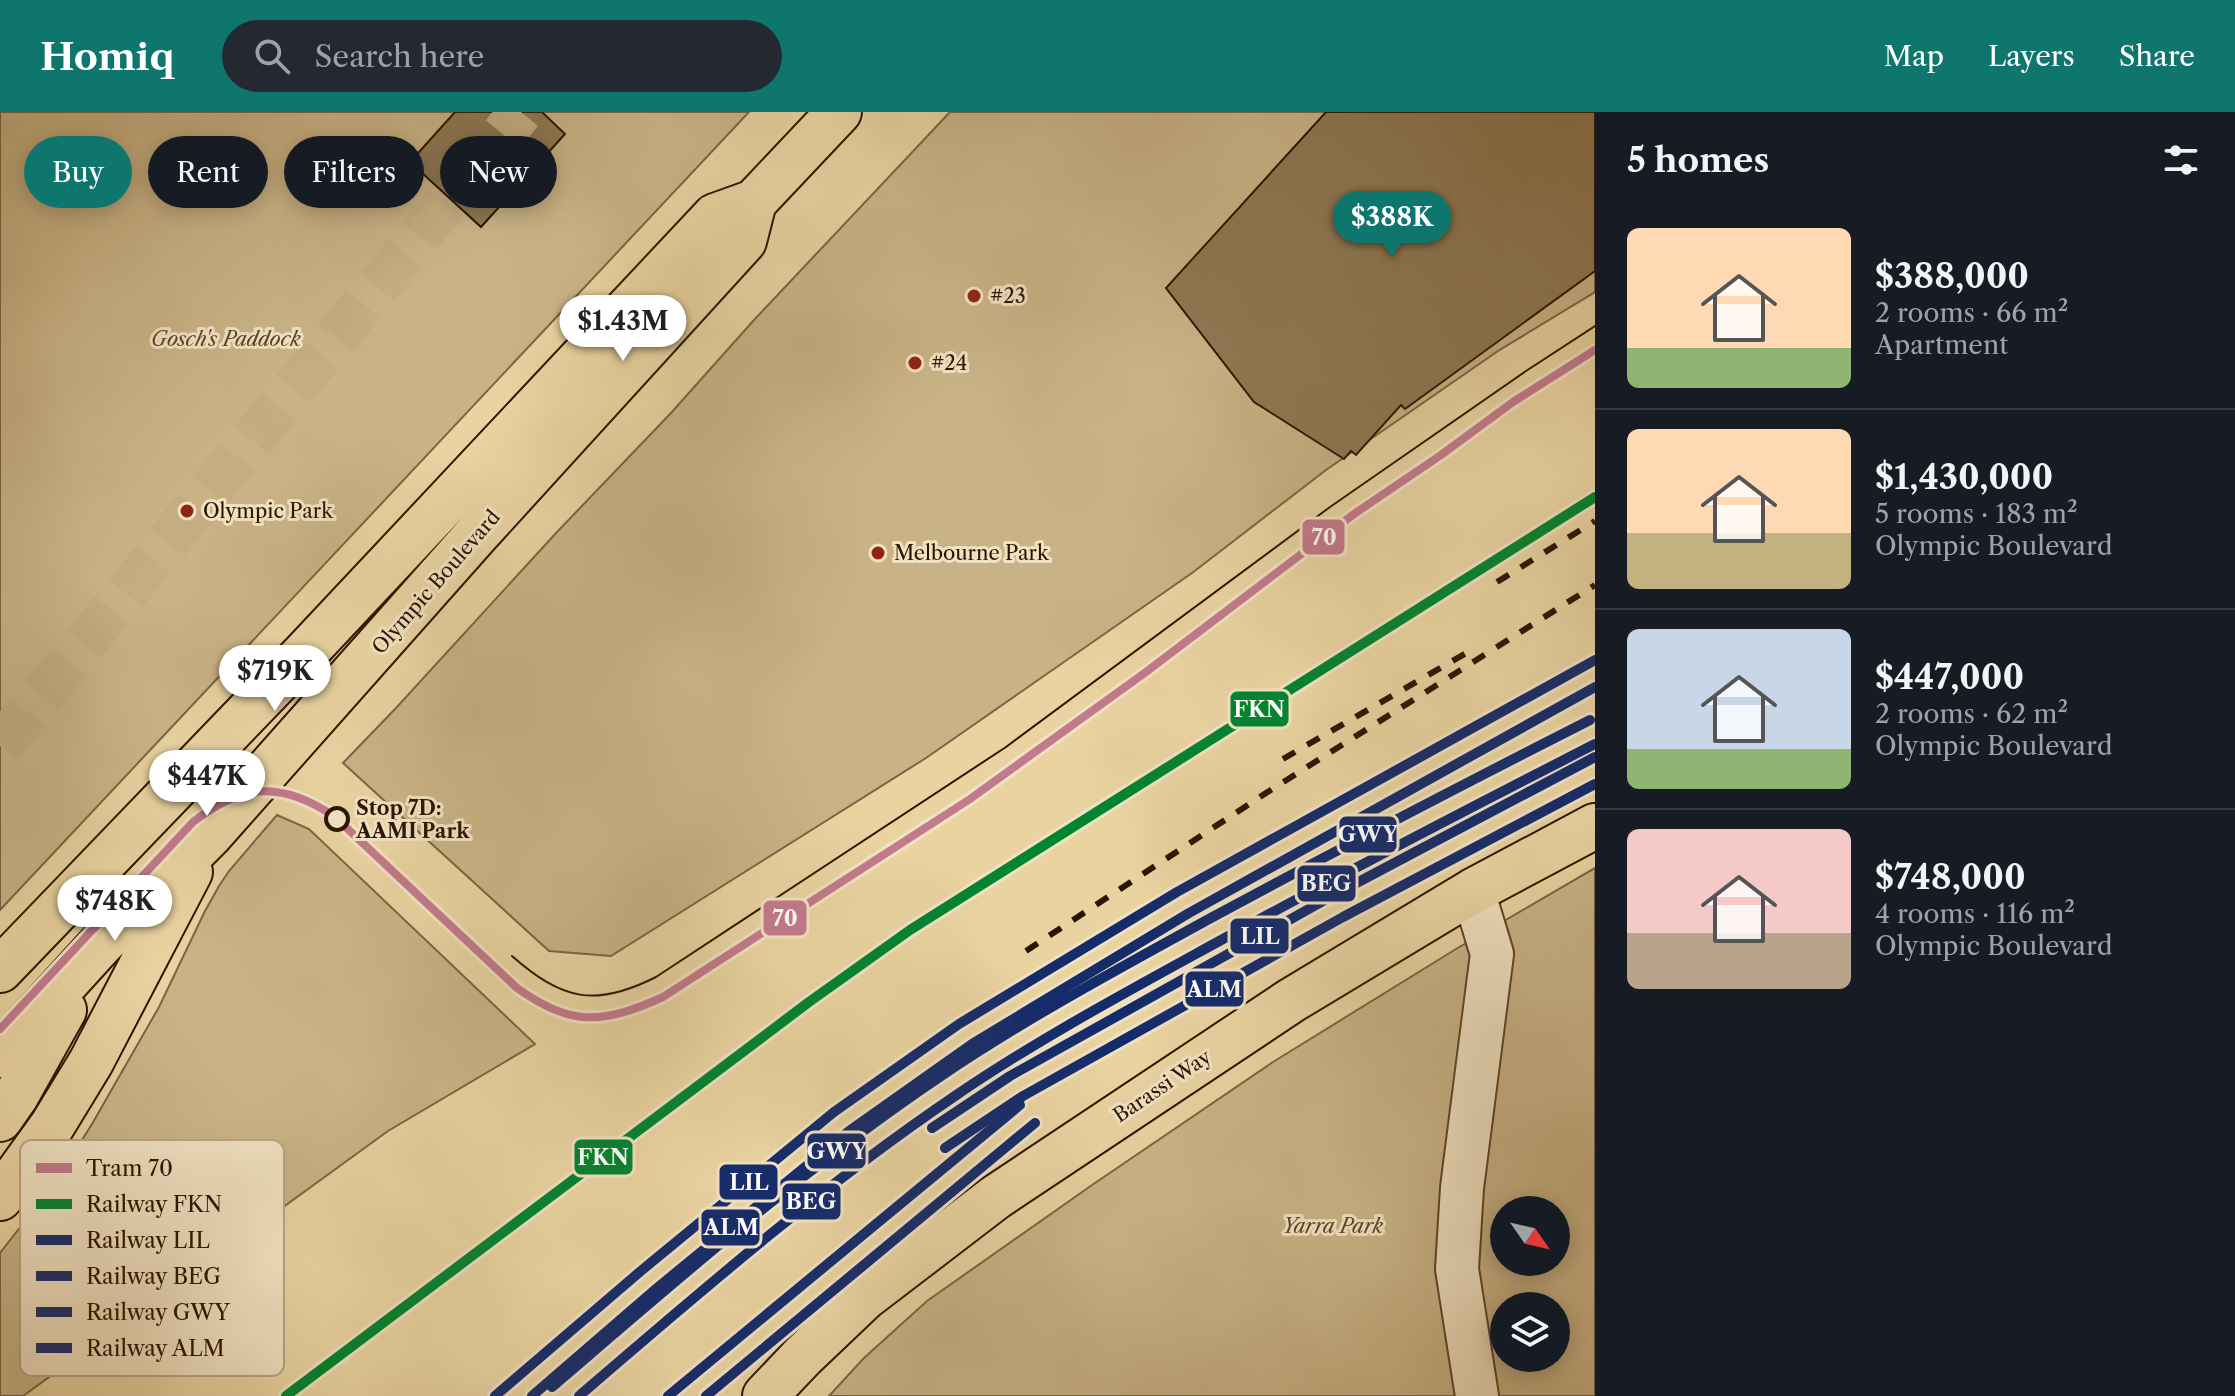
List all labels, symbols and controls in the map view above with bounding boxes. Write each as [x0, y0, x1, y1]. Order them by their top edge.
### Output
search box [222, 20, 782, 92]
text: Homiq [40, 33, 174, 80]
icon: search [250, 34, 294, 78]
text: Search here [314, 38, 484, 75]
text: Map [1884, 39, 1944, 73]
text: Layers [1988, 39, 2075, 73]
text: Share [2119, 39, 2195, 73]
chip: Buy [24, 136, 132, 208]
chip: Rent [148, 136, 268, 208]
chip: Filters [284, 136, 424, 208]
chip: New [440, 136, 557, 208]
icon: filters [2159, 138, 2203, 182]
text: 5 homes [1627, 139, 1769, 181]
pin: $388K [1336, 191, 1448, 259]
text: $388K [1351, 201, 1433, 233]
text: $388,000 [1875, 255, 2029, 297]
icon: home [1691, 260, 1787, 356]
place label: #23 [990, 284, 1026, 308]
marker: #23 [965, 287, 983, 305]
pin: $1.43M [558, 295, 688, 363]
text: 2 rooms · 66 m² [1875, 297, 2068, 329]
text: $1.43M [577, 305, 669, 337]
park label: Gosch's Paddock [151, 327, 301, 351]
text: Apartment [1875, 329, 2008, 361]
place label: #24 [931, 351, 967, 375]
marker: #24 [906, 354, 924, 372]
text: $1,430,000 [1875, 456, 2053, 498]
icon: home [1691, 461, 1787, 557]
text: 5 rooms · 183 m² [1875, 498, 2078, 530]
place label: Olympic Park [203, 499, 334, 523]
marker: Olympic Park [178, 502, 196, 520]
street label: Olympic Boulevard [367, 505, 505, 659]
line badge: 70 [1301, 518, 1346, 556]
text: 70 [1311, 524, 1337, 551]
text: Olympic Boulevard [1875, 530, 2113, 562]
place label: Melbourne Park [894, 541, 1050, 565]
marker: Melbourne Park [869, 544, 887, 562]
pin: $719K [219, 645, 331, 713]
text: $719K [237, 655, 313, 687]
text: $447,000 [1875, 656, 2024, 698]
icon: home [1691, 661, 1787, 757]
line badge: FKN [1229, 690, 1290, 728]
text: FKN [1233, 696, 1285, 723]
text: 2 rooms · 62 m² [1875, 698, 2068, 730]
text: Olympic Boulevard [1875, 730, 2113, 762]
pin: $447K [151, 750, 263, 818]
text: $447K [167, 760, 247, 792]
place label: Stop 7D: AAMI Park [355, 796, 470, 843]
marker: Stop 7D: AAMI Park [325, 807, 349, 831]
line badge: GWY [1338, 815, 1398, 854]
text: GWY [1338, 821, 1399, 848]
text: $748,000 [1875, 856, 2026, 898]
icon: home [1691, 861, 1787, 957]
line badge: BEG [1296, 864, 1357, 903]
text: BEG [1301, 870, 1352, 897]
pin: $748K [59, 875, 171, 943]
text: $748K [75, 885, 155, 917]
text: 4 rooms · 116 m² [1875, 898, 2075, 930]
line badge: 70 [762, 899, 808, 937]
text: 70 [772, 905, 798, 932]
line badge: LIL [1229, 917, 1290, 955]
text: LIL [1240, 923, 1281, 950]
text: Olympic Boulevard [1875, 930, 2113, 962]
line badge: ALM [1184, 970, 1245, 1008]
text: ALM [1185, 976, 1242, 1003]
street label: Barassi Way [1109, 1044, 1216, 1127]
line badge: GWY [806, 1132, 867, 1170]
line badge: FKN [573, 1138, 634, 1176]
text: GWY [807, 1138, 868, 1165]
legend [20, 1140, 284, 1376]
text: FKN [577, 1144, 629, 1171]
text: Tram 70 [86, 1155, 173, 1182]
line badge: LIL [718, 1163, 779, 1201]
text: LIL [729, 1169, 770, 1196]
line badge: BEG [781, 1182, 842, 1221]
text: BEG [786, 1188, 837, 1215]
text: Railway FKN [86, 1191, 222, 1218]
north arrow [1490, 1196, 1570, 1276]
map controls [1490, 1196, 1570, 1372]
line badge: ALM [700, 1208, 761, 1247]
text: ALM [702, 1214, 759, 1241]
park label: Yarra Park [1283, 1214, 1384, 1238]
text: Railway LIL [86, 1227, 210, 1254]
text: Railway BEG [86, 1263, 221, 1290]
button: layers [1490, 1292, 1570, 1372]
text: Railway GWY [86, 1299, 230, 1326]
text: Railway ALM [86, 1335, 225, 1362]

